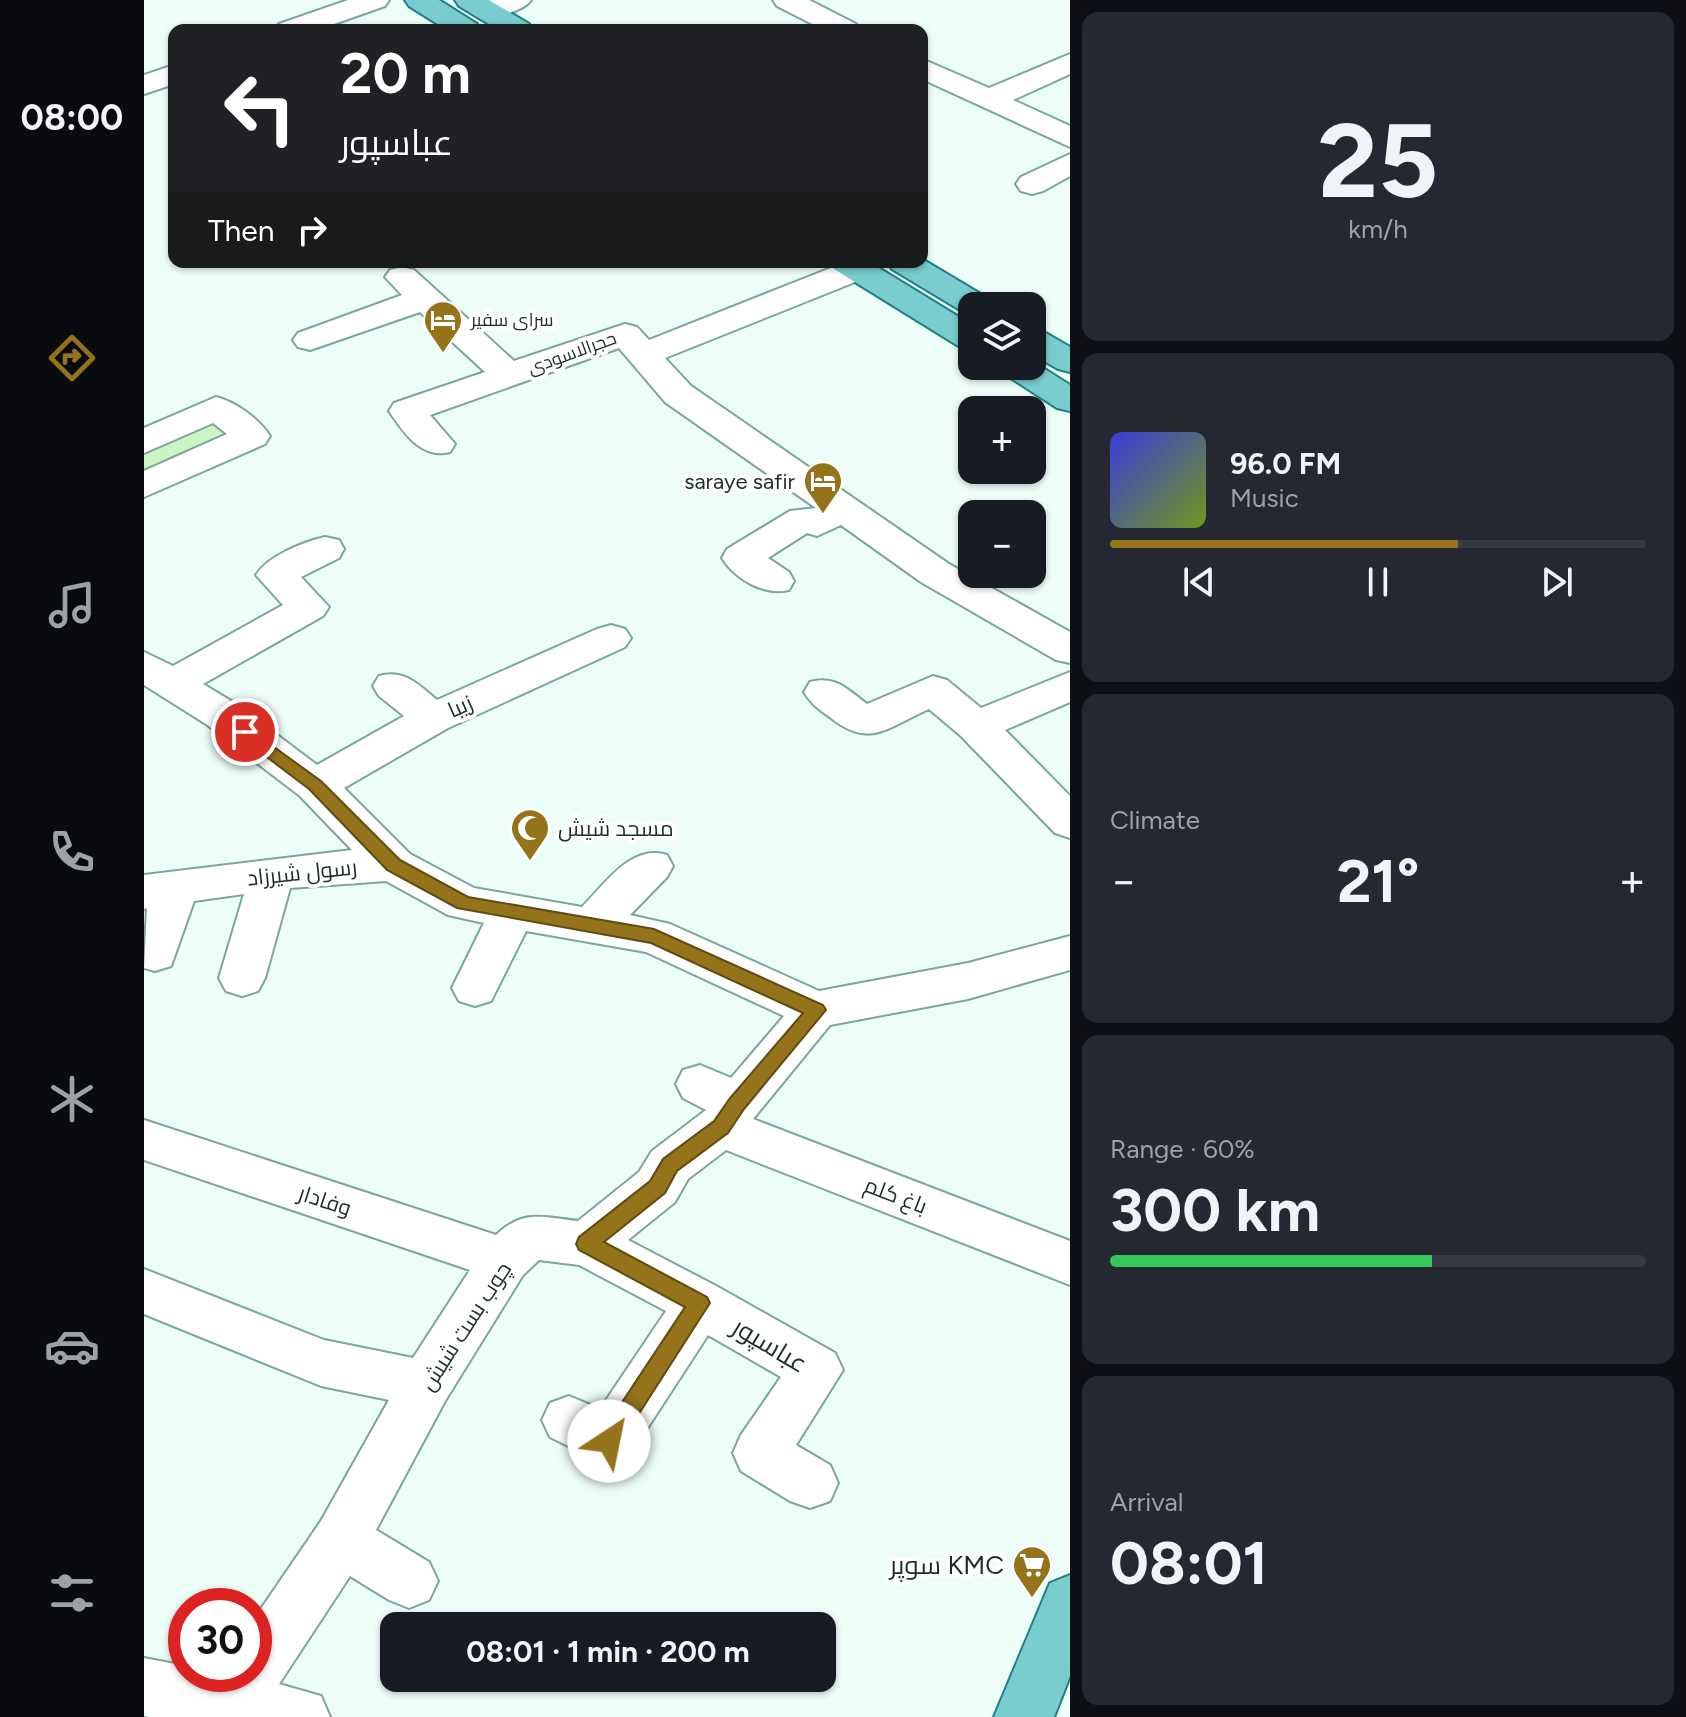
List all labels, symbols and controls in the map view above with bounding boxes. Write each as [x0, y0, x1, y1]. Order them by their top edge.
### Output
text: 20 m [340, 40, 471, 107]
icon: left [208, 56, 312, 160]
text: 08:00 [21, 96, 123, 139]
text: 25 [1318, 98, 1438, 223]
text: عباسپور [340, 121, 453, 164]
icon: right [290, 208, 334, 252]
text: Then [208, 212, 274, 249]
text: km/h [1348, 213, 1408, 245]
map controls [958, 292, 1046, 588]
button: layers [958, 292, 1046, 380]
hotel icon: سرای سفیر [422, 299, 464, 354]
place label: سرای سفیر [470, 309, 553, 331]
street label: حجرالاسودی [525, 327, 619, 379]
icon: directions [44, 330, 100, 386]
button: + [958, 396, 1046, 484]
text: 96.0 FM [1230, 445, 1341, 482]
hotel icon: saraye safir [802, 460, 844, 515]
place label: saraye safir [684, 468, 796, 495]
text: Music [1230, 482, 1299, 514]
button: − [958, 500, 1046, 588]
icon: previous [1177, 560, 1221, 604]
icon: pause [1356, 560, 1400, 604]
icon: next [1535, 560, 1579, 604]
icon: music [44, 577, 100, 633]
street label: زیبا [443, 689, 477, 724]
pin [211, 698, 279, 766]
icon: arrive [223, 710, 267, 754]
text: Climate [1110, 804, 1200, 836]
mosque icon: مسجد شیش [509, 807, 551, 862]
place label: مسجد شیش [558, 815, 674, 842]
icon: phone [44, 824, 100, 880]
text: 21° [1337, 845, 1419, 917]
street label: رسول شیرزاد [246, 853, 358, 892]
text: − [1110, 854, 1137, 907]
text: + [1619, 854, 1646, 907]
icon: climate [44, 1071, 100, 1127]
text: Range · 60% [1110, 1133, 1255, 1165]
street label: باغ کلم [860, 1171, 931, 1222]
text: 300 km [1110, 1174, 1320, 1246]
street label: وفادار [293, 1179, 355, 1222]
street label: چوب بست شیش [414, 1257, 518, 1396]
street label: عباسپور [725, 1309, 813, 1381]
icon: car [44, 1318, 100, 1374]
position arrow [567, 1399, 651, 1483]
text: Arrival [1110, 1486, 1183, 1518]
text: 08:01 [1110, 1527, 1268, 1599]
supermarket icon: سوپر KMC [1011, 1544, 1053, 1599]
place label: سوپر KMC [888, 1549, 1004, 1582]
icon: filters [44, 1565, 100, 1621]
speed limit sign: 30 [168, 1588, 272, 1692]
text: 08:01 · 1 min · 200 m [466, 1633, 750, 1670]

